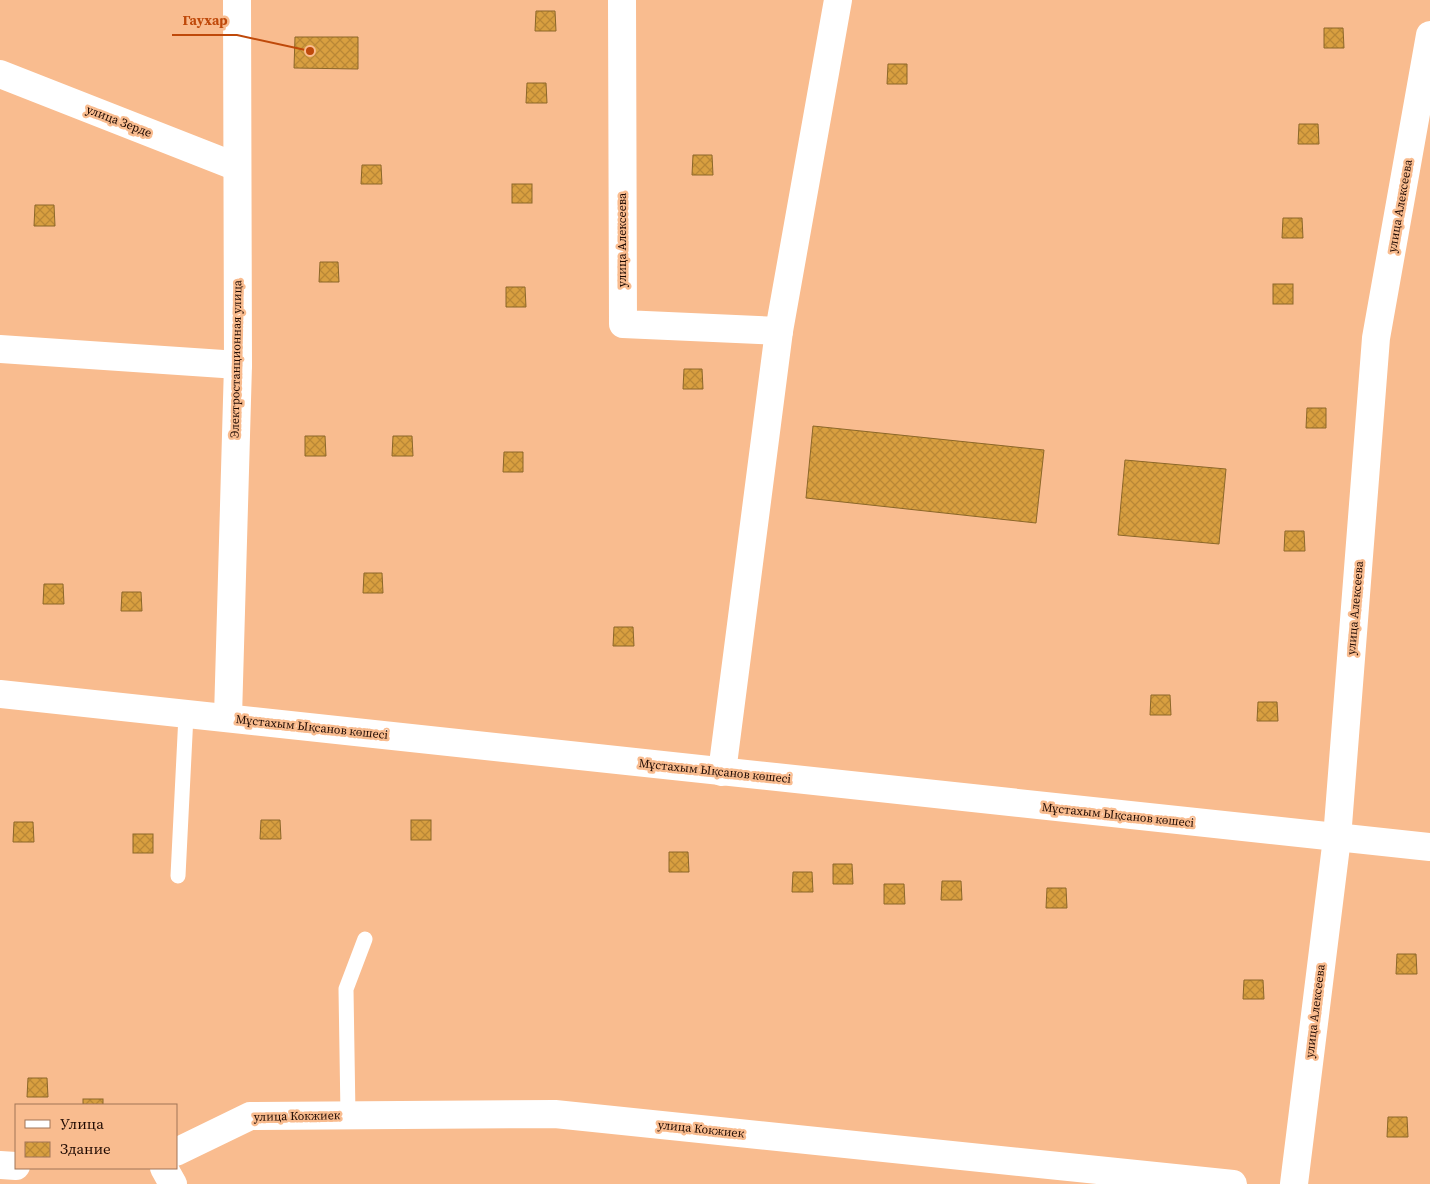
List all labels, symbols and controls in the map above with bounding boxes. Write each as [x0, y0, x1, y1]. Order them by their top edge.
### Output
callout: Гаухар [172, 6, 237, 35]
text: Гаухар [182, 10, 228, 30]
street label: улица Зерде [84, 101, 154, 141]
street label: улица Алексеева [1384, 157, 1416, 254]
street label: улица Алексеева [614, 192, 630, 287]
street label: Электростанционная улица [227, 279, 245, 438]
street label: улица Алексеева [1343, 559, 1367, 656]
street label: Мұстахым Ықсанов көшесі [235, 711, 389, 743]
street label: Мұстахым Ықсанов көшесі [638, 755, 792, 787]
street label: Мұстахым Ықсанов көшесі [1041, 799, 1195, 831]
street label: улица Алексеева [1301, 962, 1329, 1059]
legend [15, 1104, 178, 1169]
street label: улица Кокжиек [253, 1107, 341, 1125]
text: Улица [60, 1113, 104, 1134]
street label: улица Кокжиек [657, 1117, 745, 1142]
text: Здание [60, 1138, 111, 1159]

